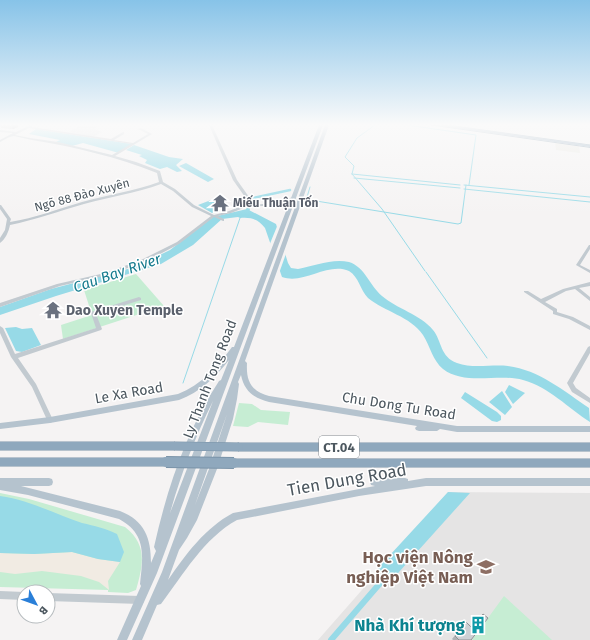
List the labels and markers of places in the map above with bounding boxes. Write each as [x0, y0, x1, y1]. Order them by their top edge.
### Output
temple icon: Miếu Thuận Tốn [210, 193, 230, 213]
place label: Miếu Thuận Tốn [233, 194, 319, 210]
temple icon: Dao Xuyen Temple [43, 300, 63, 320]
place label: Dao Xuyen Temple [66, 302, 183, 319]
place label: Học viện Nông nghiệp Việt Nam [346, 547, 474, 588]
school or university icon: Học viện Nông nghiệp Việt Nam [476, 557, 496, 577]
place label: Nhà Khí tượng [354, 615, 466, 636]
building icon: Nhà Khí tượng [468, 615, 488, 635]

